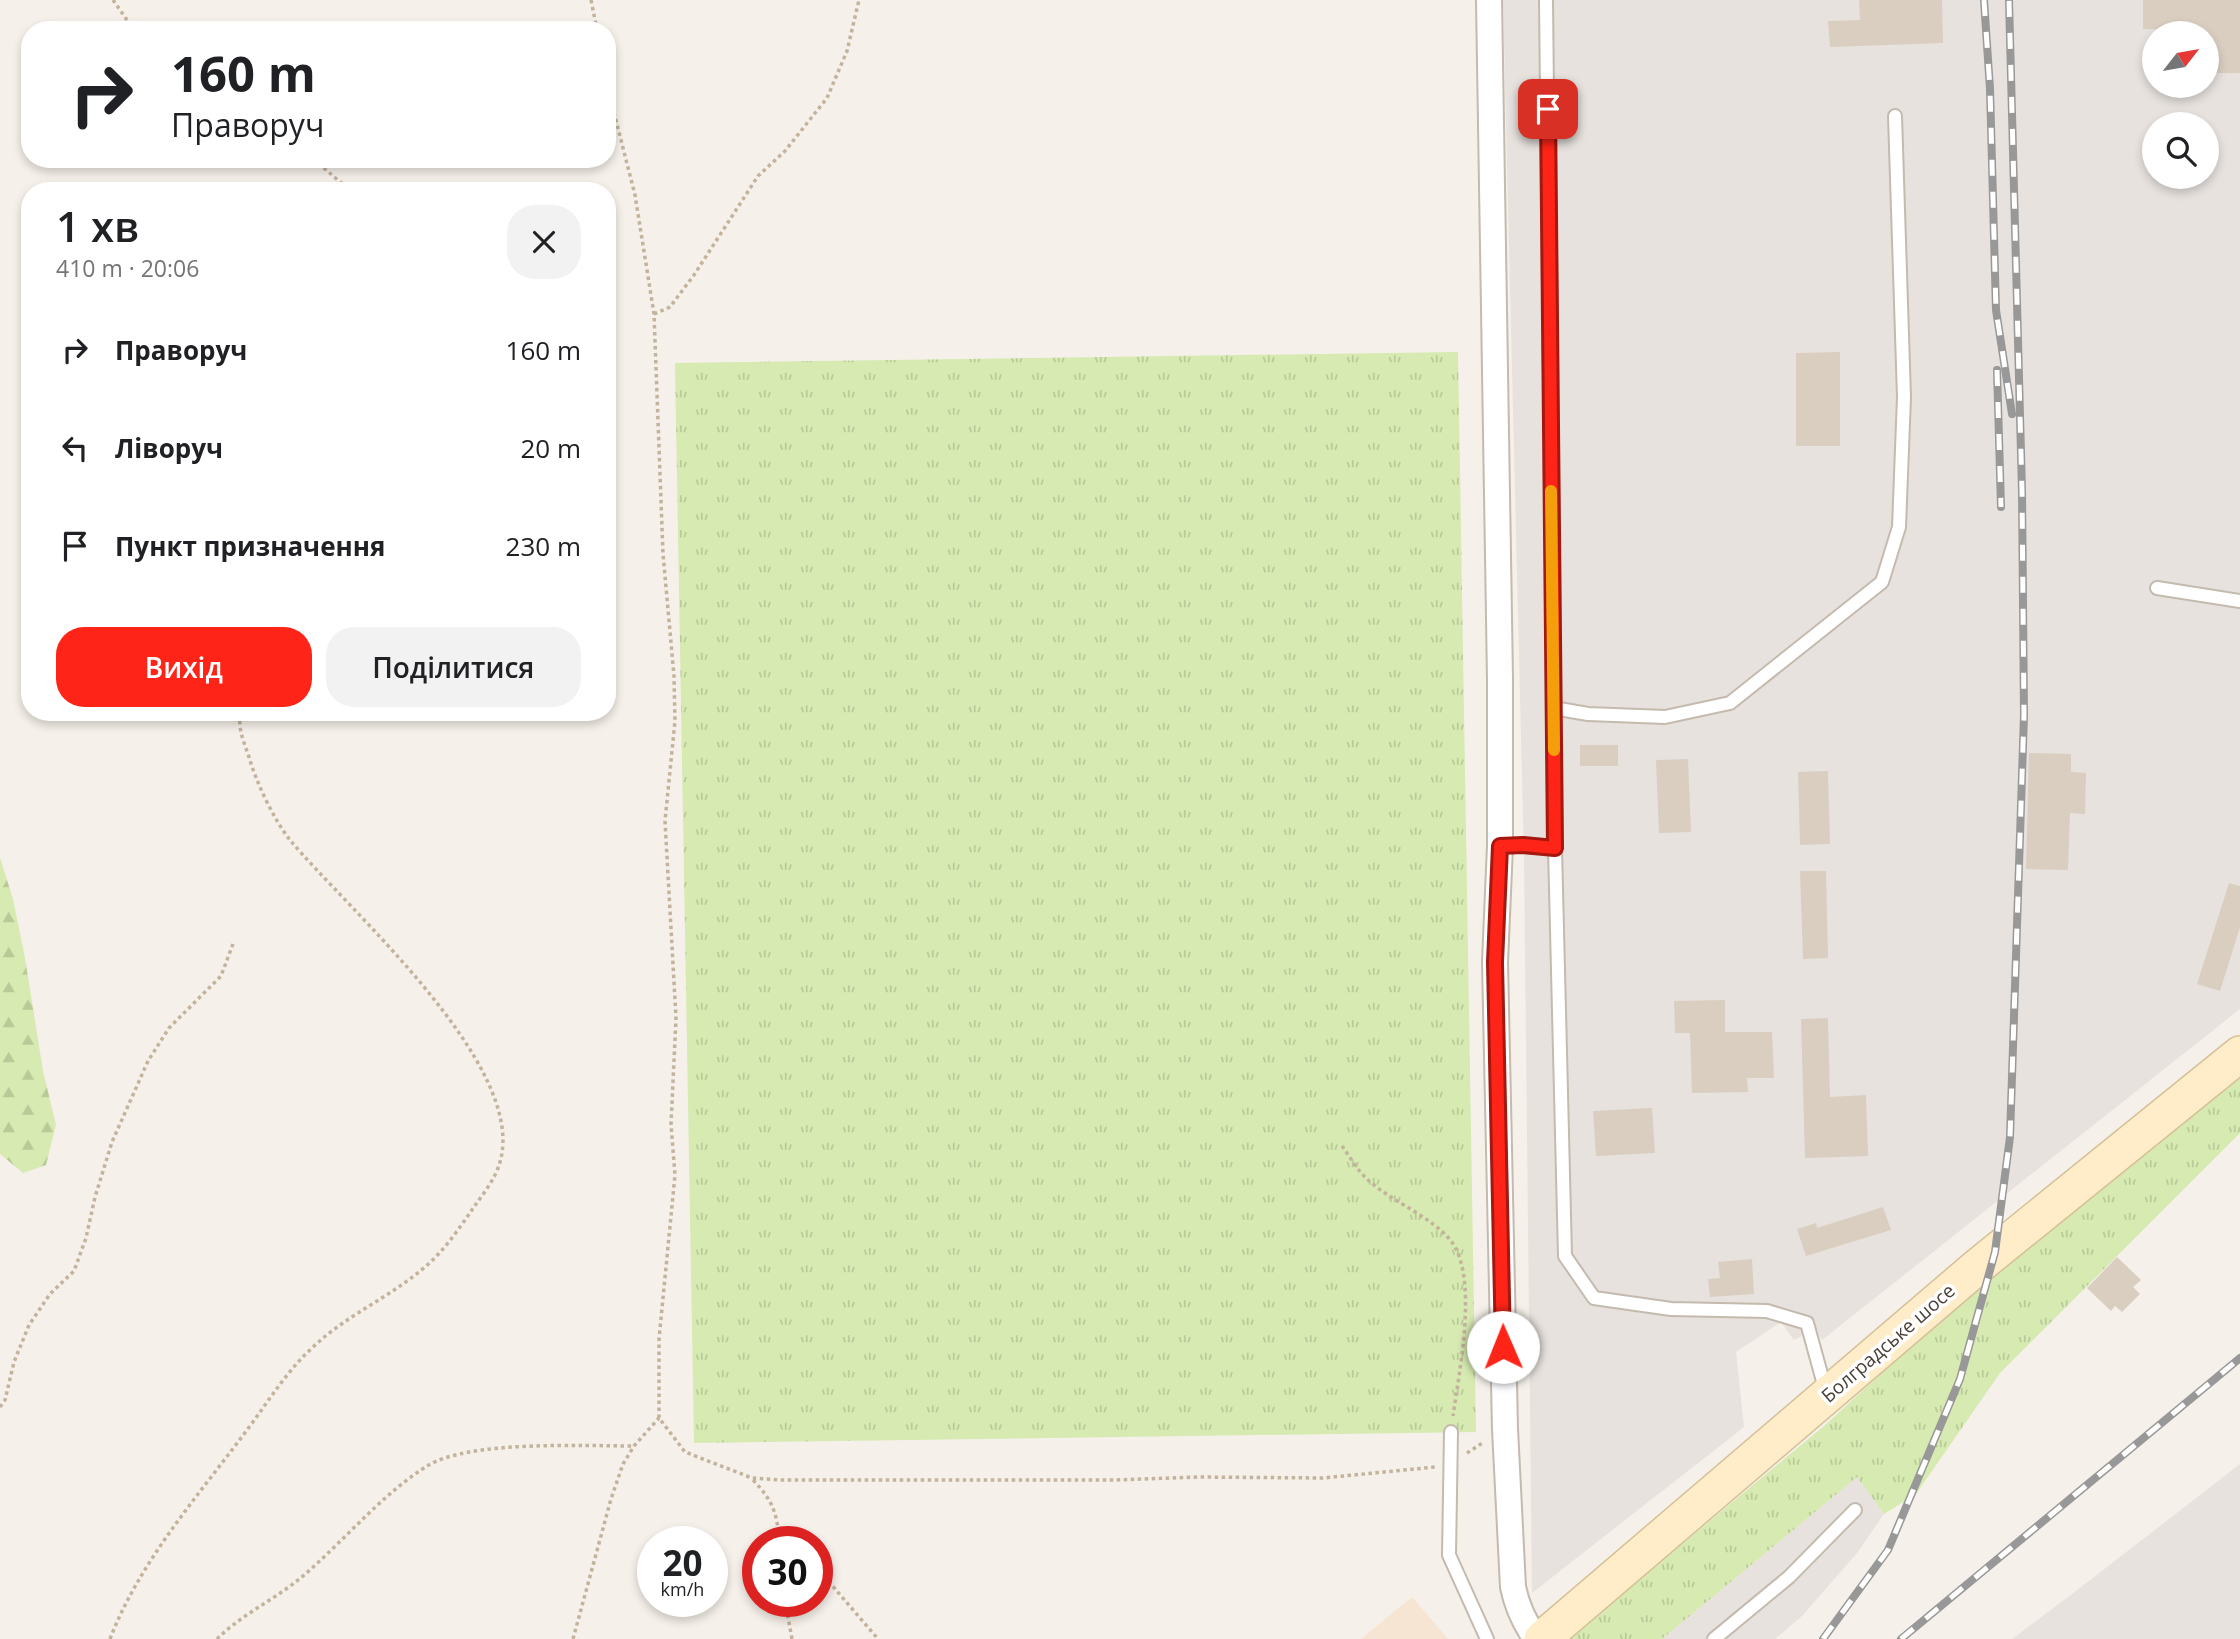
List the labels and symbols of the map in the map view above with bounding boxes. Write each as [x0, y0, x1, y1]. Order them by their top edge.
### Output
north arrow [2142, 21, 2219, 98]
pin [1518, 79, 1578, 139]
street label: Болградське шосе [1816, 1278, 1960, 1408]
position arrow [1466, 1310, 1540, 1384]
speed limit sign: 30 [742, 1526, 833, 1617]

